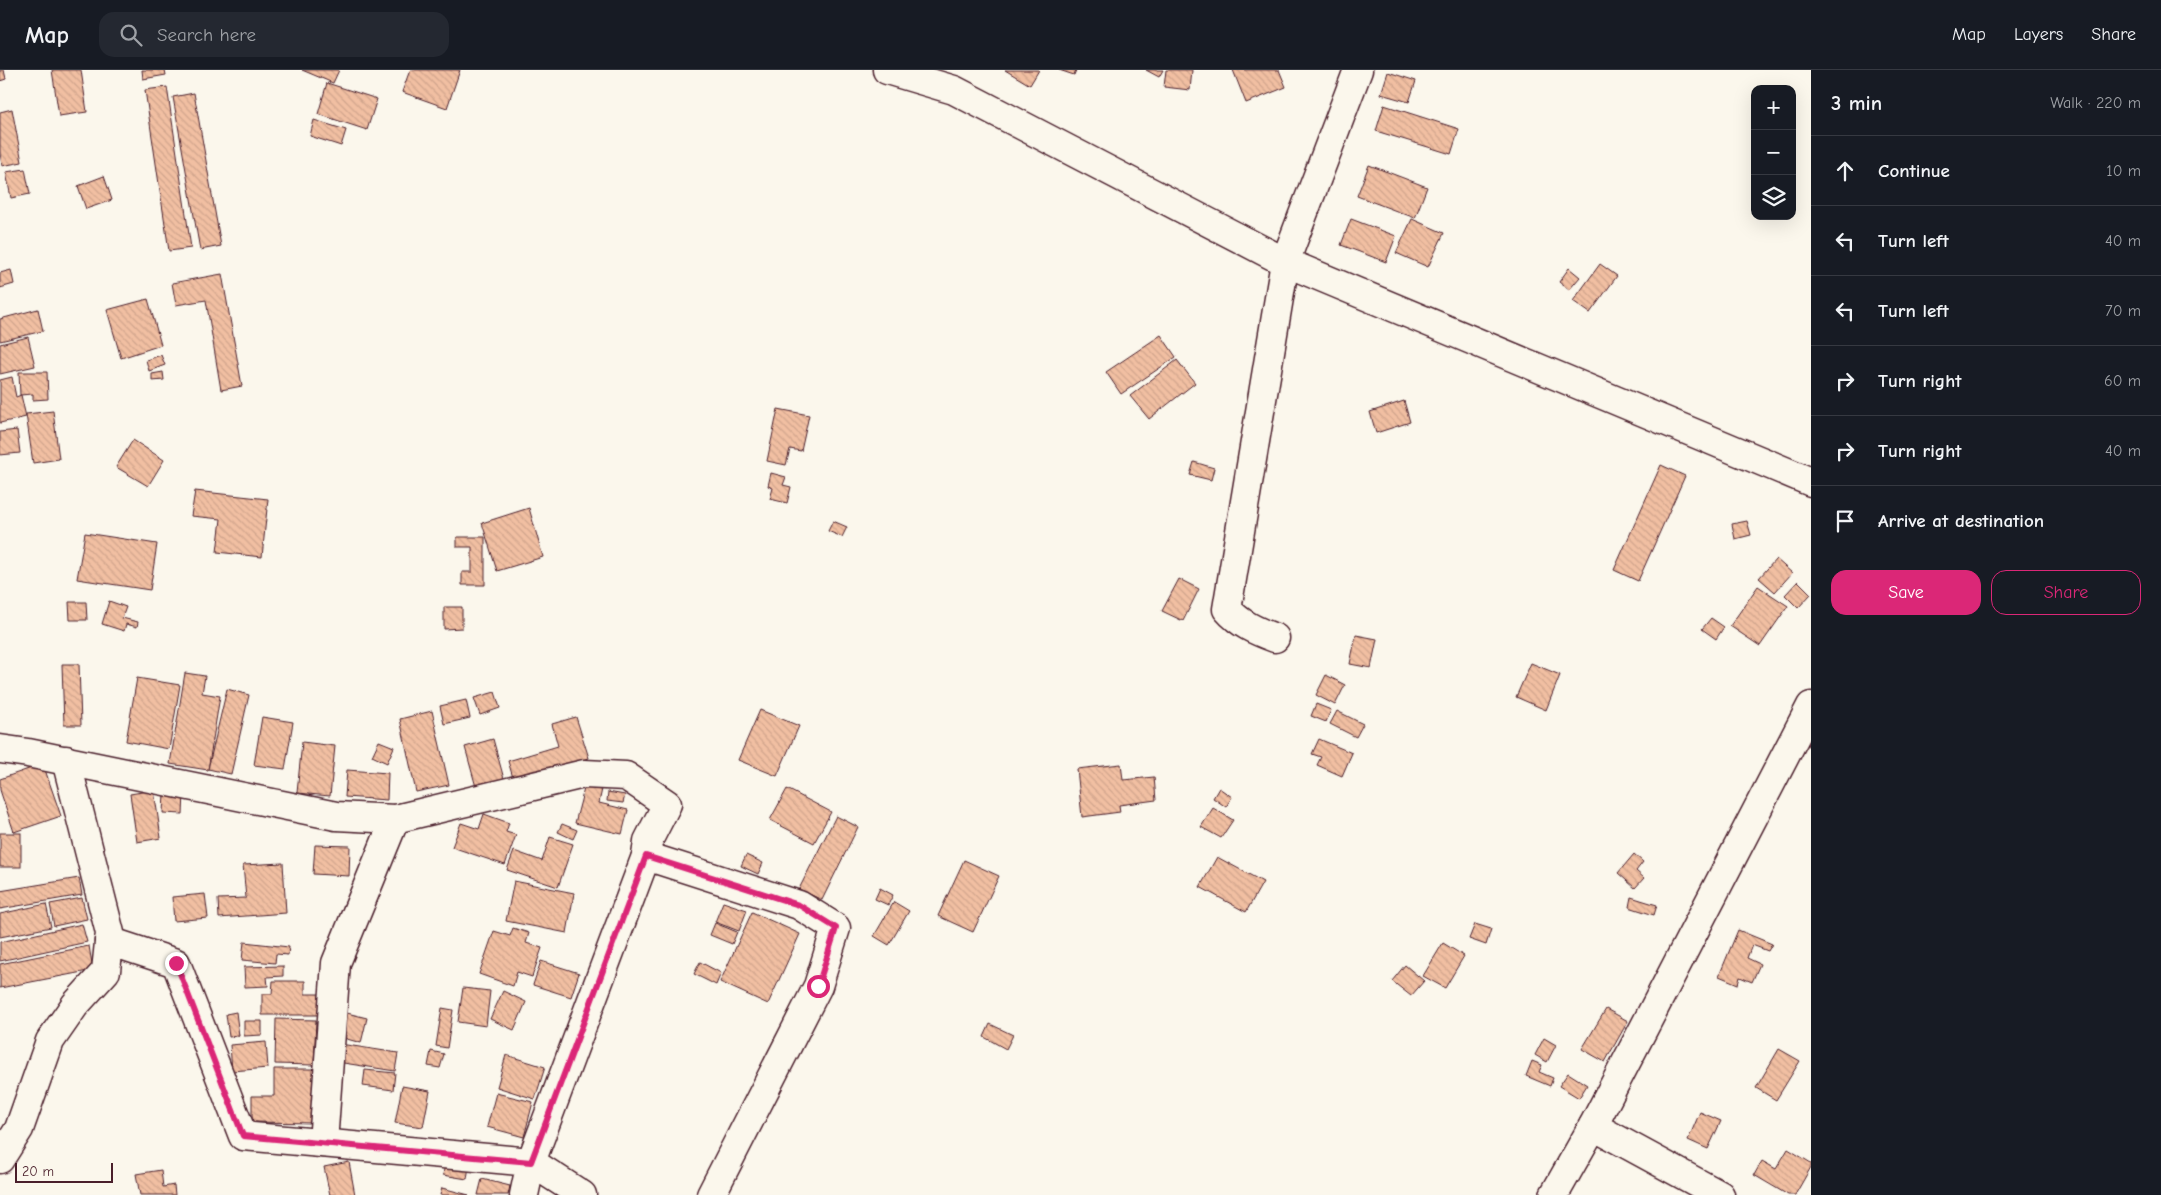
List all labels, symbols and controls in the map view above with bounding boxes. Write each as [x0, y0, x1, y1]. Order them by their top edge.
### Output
search box [99, 12, 449, 57]
text: Map [25, 21, 69, 49]
icon: search [117, 21, 145, 49]
text: Search here [157, 24, 256, 46]
text: Map [1952, 24, 1986, 45]
text: Layers [2014, 24, 2063, 45]
text: Share [2091, 24, 2136, 45]
map controls [1751, 85, 1796, 220]
button: + [1751, 85, 1796, 130]
text: 3 min [1831, 91, 1882, 115]
text: Walk · 220 m [2050, 94, 2141, 112]
button: − [1751, 130, 1796, 175]
icon: ahead [1831, 157, 1859, 185]
text: Continue [1878, 160, 1950, 182]
text: 10 m [2106, 162, 2141, 180]
button: layers [1751, 175, 1796, 220]
icon: left [1831, 227, 1859, 255]
text: Turn left [1878, 230, 1949, 252]
text: 40 m [2105, 232, 2141, 250]
icon: left [1831, 297, 1859, 325]
text: Turn left [1878, 300, 1949, 322]
text: 70 m [2105, 302, 2141, 320]
icon: right [1831, 367, 1859, 395]
text: Turn right [1878, 370, 1962, 392]
text: 60 m [2104, 372, 2141, 390]
icon: right [1831, 437, 1859, 465]
text: Turn right [1878, 440, 1962, 462]
text: 40 m [2105, 442, 2141, 460]
icon: arrive [1831, 507, 1859, 535]
text: Arrive at destination [1878, 510, 2044, 532]
button: Save [1831, 570, 1981, 615]
button: Share [1991, 570, 2141, 615]
route end [165, 952, 188, 975]
route start [807, 975, 830, 998]
scale bar [15, 1160, 112, 1183]
text: 20 m [22, 1163, 54, 1180]

